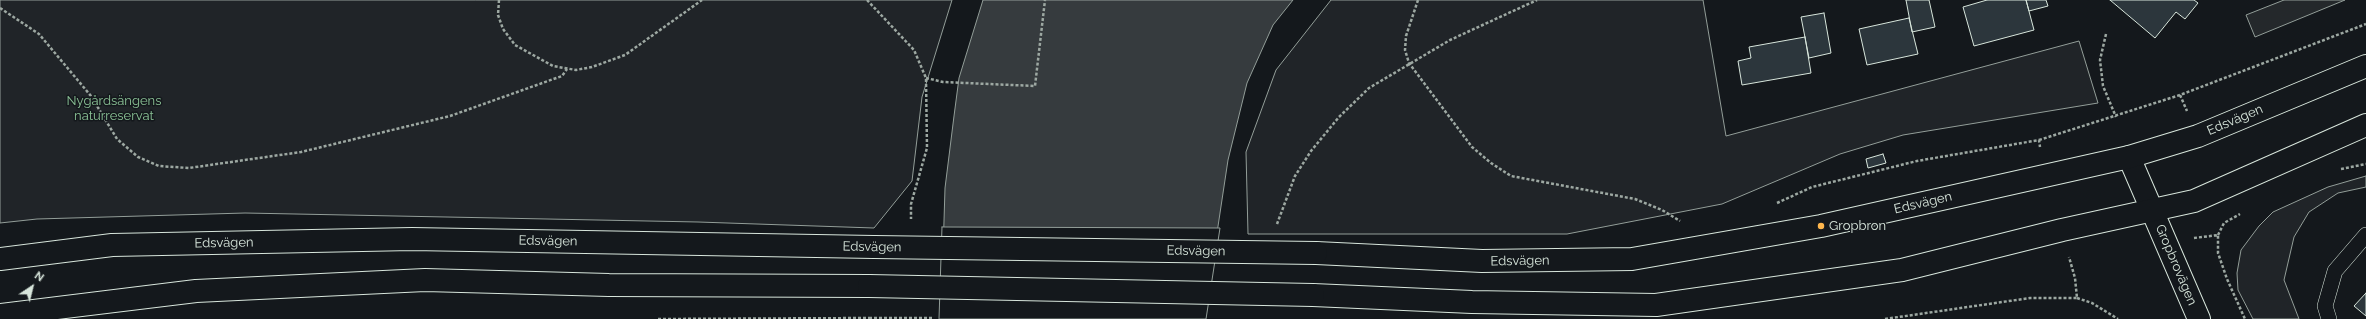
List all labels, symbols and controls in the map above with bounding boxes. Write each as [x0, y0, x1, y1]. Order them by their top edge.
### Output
park label: Nygårdsängens naturreservat [67, 93, 161, 124]
street label: Edsvägen [2205, 101, 2265, 139]
street label: Edsvägen [1892, 189, 1954, 217]
place label: Gropbron [1829, 218, 1886, 234]
marker: Gropbron [1816, 221, 1826, 231]
street label: Gropbrovägen [2152, 222, 2200, 308]
street label: Edsvägen [518, 233, 578, 249]
street label: Edsvägen [194, 235, 254, 251]
street label: Edsvägen [842, 239, 902, 255]
street label: Edsvägen [1166, 243, 1226, 259]
street label: Edsvägen [1490, 253, 1550, 269]
north arrow [12, 267, 52, 307]
text: N [32, 269, 46, 284]

